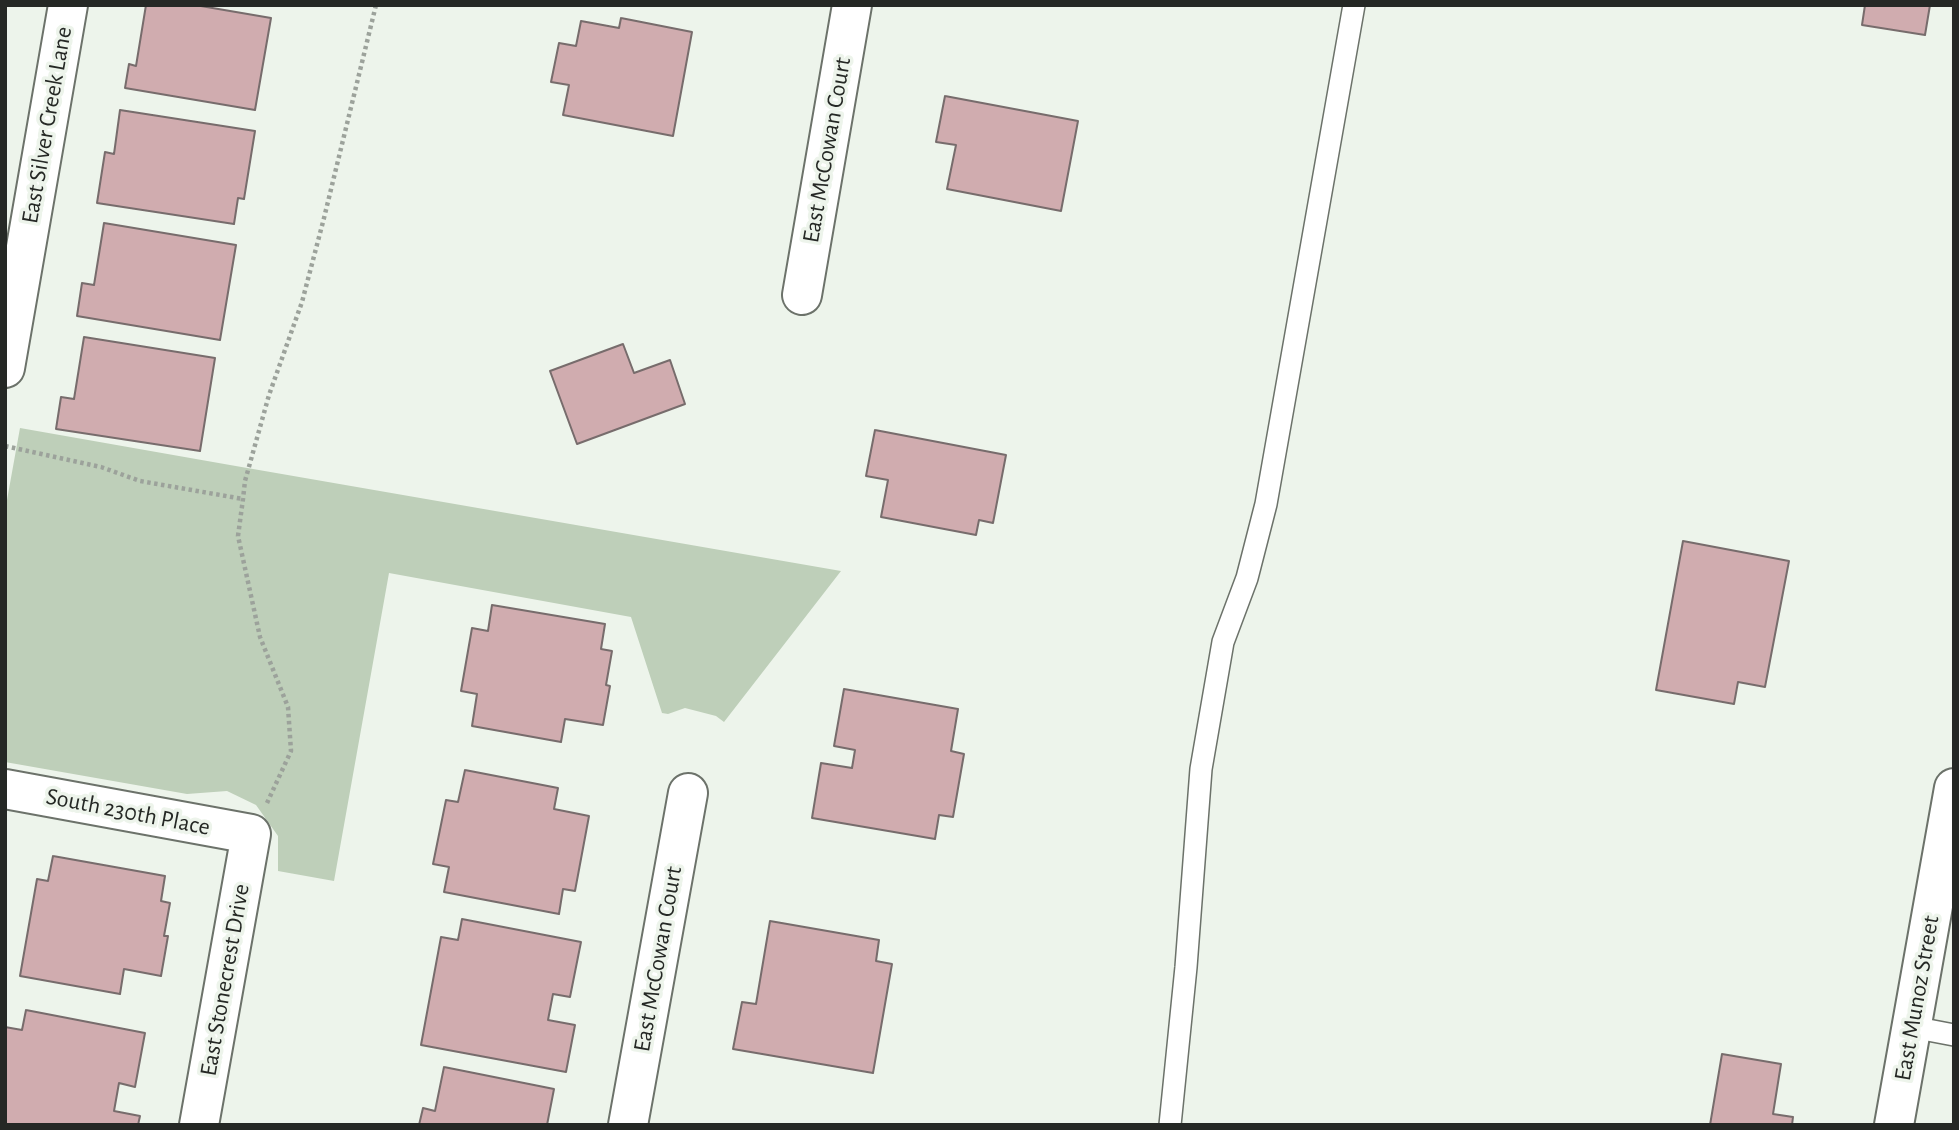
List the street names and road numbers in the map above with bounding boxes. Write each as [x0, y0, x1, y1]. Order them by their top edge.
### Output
street label: East Silver Creek Lane [16, 24, 78, 226]
street label: East McCowan Court [796, 55, 858, 245]
street label: South 230th Place [44, 782, 212, 842]
street label: East McCowan Court [627, 864, 689, 1054]
street label: East Stonecrest Drive [194, 882, 256, 1078]
street label: East Munoz Street [1888, 913, 1946, 1083]

